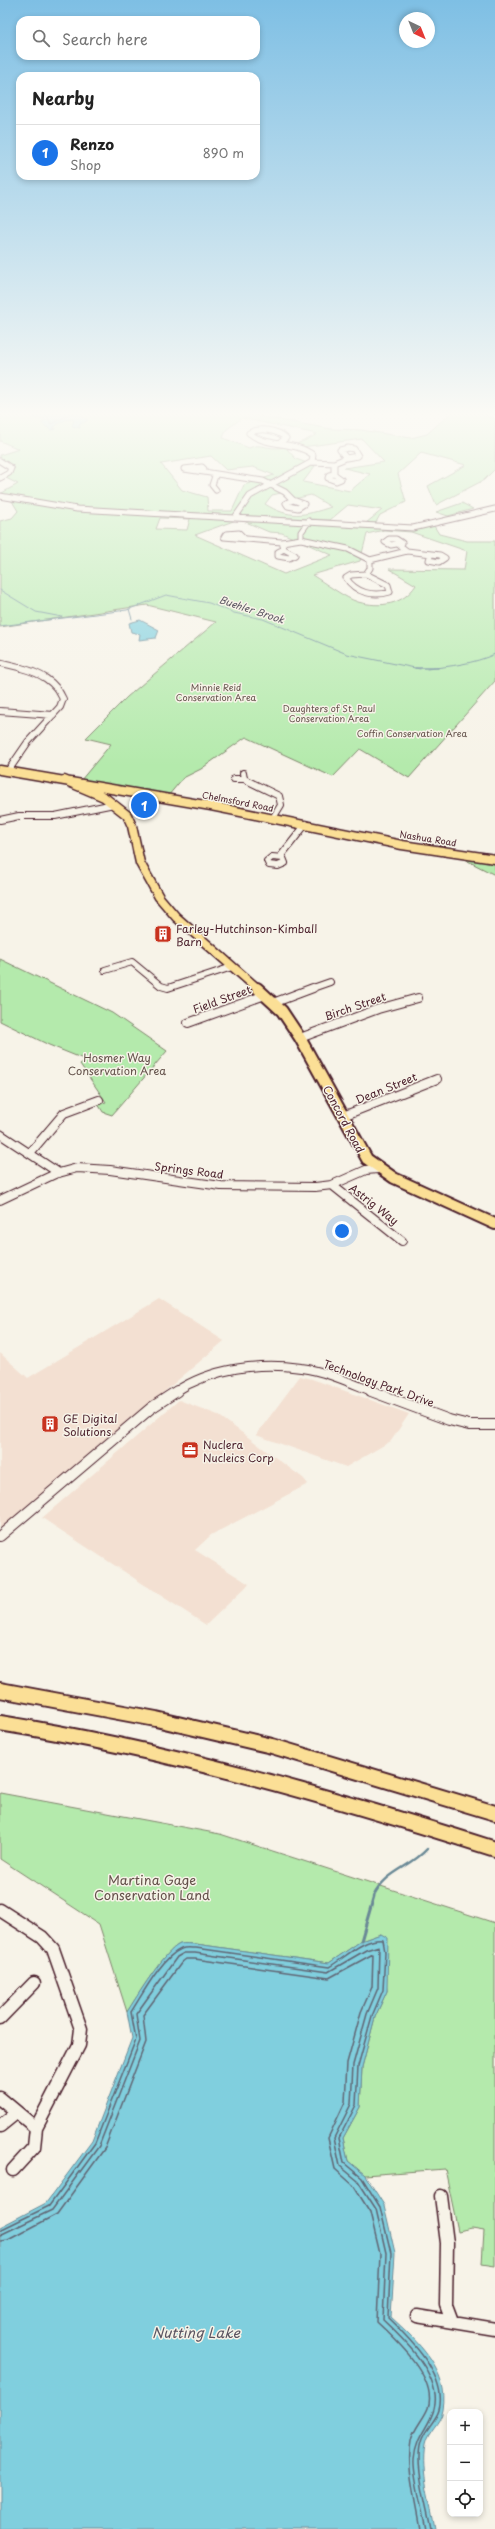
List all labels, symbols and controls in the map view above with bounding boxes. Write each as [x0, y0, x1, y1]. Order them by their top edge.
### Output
north arrow [399, 12, 435, 48]
search box [16, 16, 260, 60]
icon: search [30, 27, 52, 49]
text: Search here [62, 27, 148, 50]
text: Nearby [32, 85, 94, 111]
text: Renzo [70, 132, 114, 155]
text: 1 [42, 143, 48, 162]
text: 890 m [203, 143, 244, 162]
text: Shop [70, 155, 101, 174]
water label: Buehler Brook [218, 591, 288, 627]
park label: Minnie Reid Conservation Area [176, 680, 257, 704]
park label: Daughters of St. Paul Conservation Area [283, 701, 375, 725]
park label: Coffin Conservation Area [357, 726, 467, 740]
street label: Chelmsford Road [201, 787, 275, 815]
pin: 1 [131, 790, 157, 820]
street label: Nashua Road [398, 827, 458, 849]
place label: Farley-Hutchinson-Kimball Barn [176, 920, 317, 950]
building icon: Farley-Hutchinson-Kimball Barn [153, 924, 173, 944]
street label: Field Street [190, 980, 254, 1017]
street label: Birch Street [322, 987, 389, 1024]
park label: Hosmer Way Conservation Area [68, 1049, 166, 1079]
street label: Dean Street [353, 1068, 419, 1108]
street label: Concord Road [319, 1082, 369, 1156]
street label: Springs Road [154, 1157, 224, 1183]
street label: Astrig Way [346, 1179, 402, 1229]
your location [332, 1221, 352, 1241]
street label: Technology Park Drive [321, 1355, 437, 1411]
place label: GE Digital Solutions [63, 1410, 118, 1440]
building icon: GE Digital Solutions [40, 1414, 60, 1434]
place label: Nuclera Nucleics Corp [203, 1436, 274, 1466]
office icon: Nuclera Nucleics Corp [180, 1440, 200, 1460]
park label: Martina Gage Conservation Land [94, 1870, 210, 1904]
water label: Nutting Lake [152, 2322, 241, 2343]
map controls [447, 2409, 483, 2517]
button: + [447, 2409, 483, 2445]
button: − [447, 2445, 483, 2481]
button: locate [447, 2481, 483, 2517]

